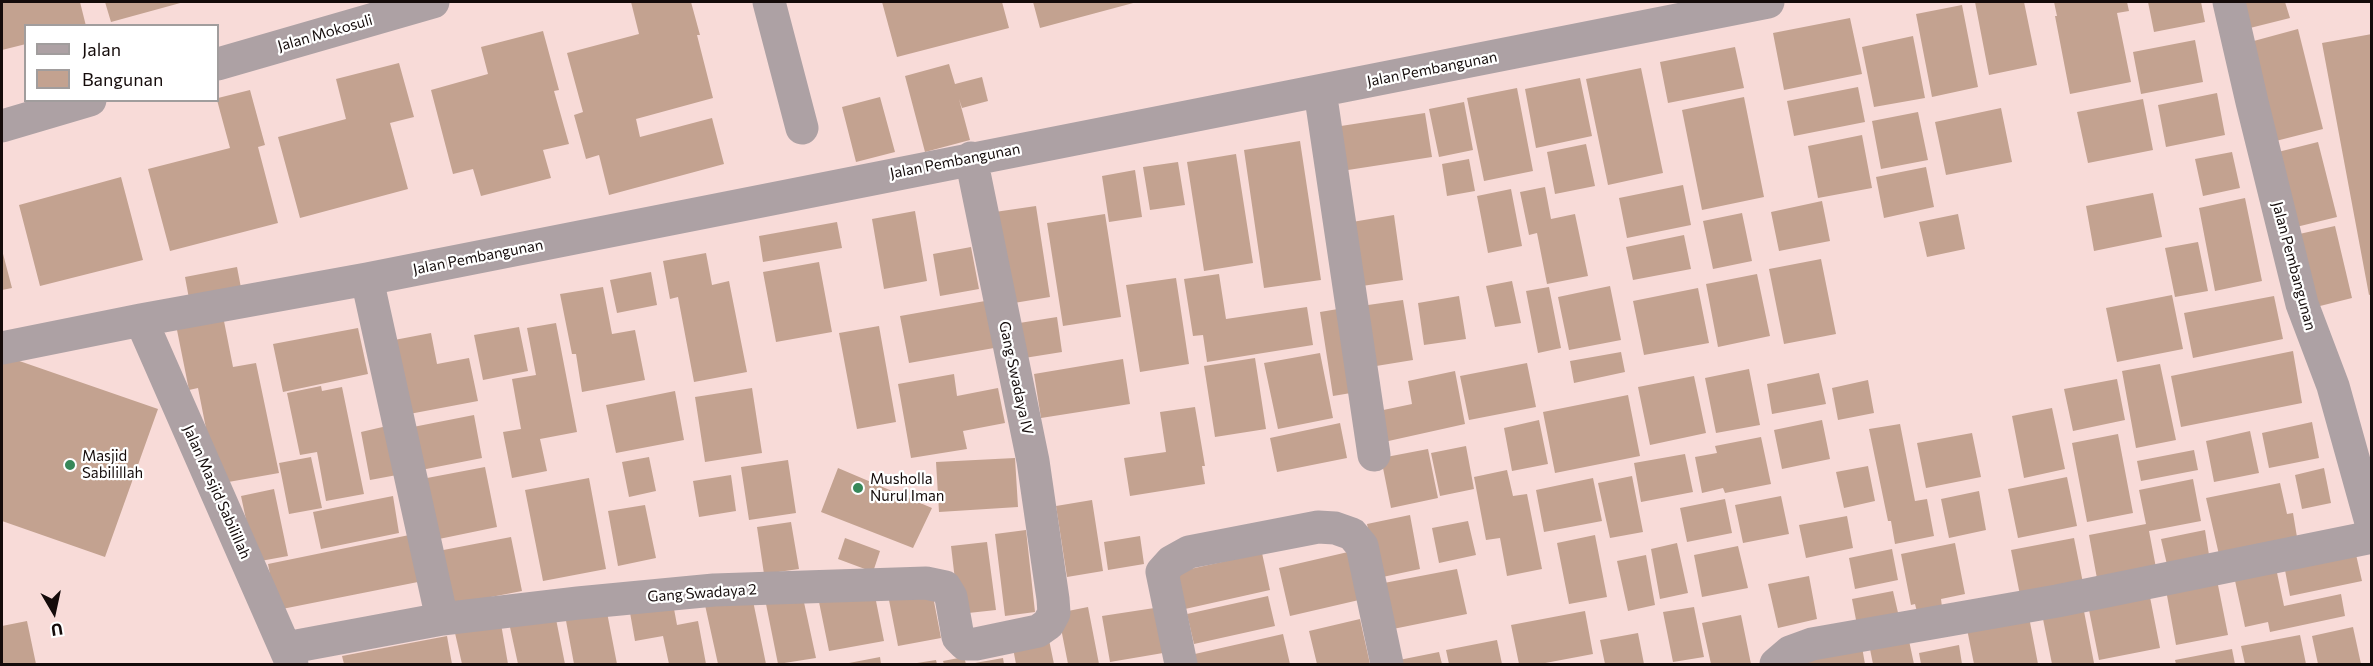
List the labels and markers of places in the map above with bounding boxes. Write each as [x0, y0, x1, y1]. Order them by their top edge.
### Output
place label: Masjid Sabilillah [82, 447, 143, 482]
marker: Masjid Sabilillah [63, 458, 77, 472]
place label: Musholla Nurul Iman [870, 470, 944, 505]
marker: Musholla Nurul Iman [851, 481, 865, 495]

